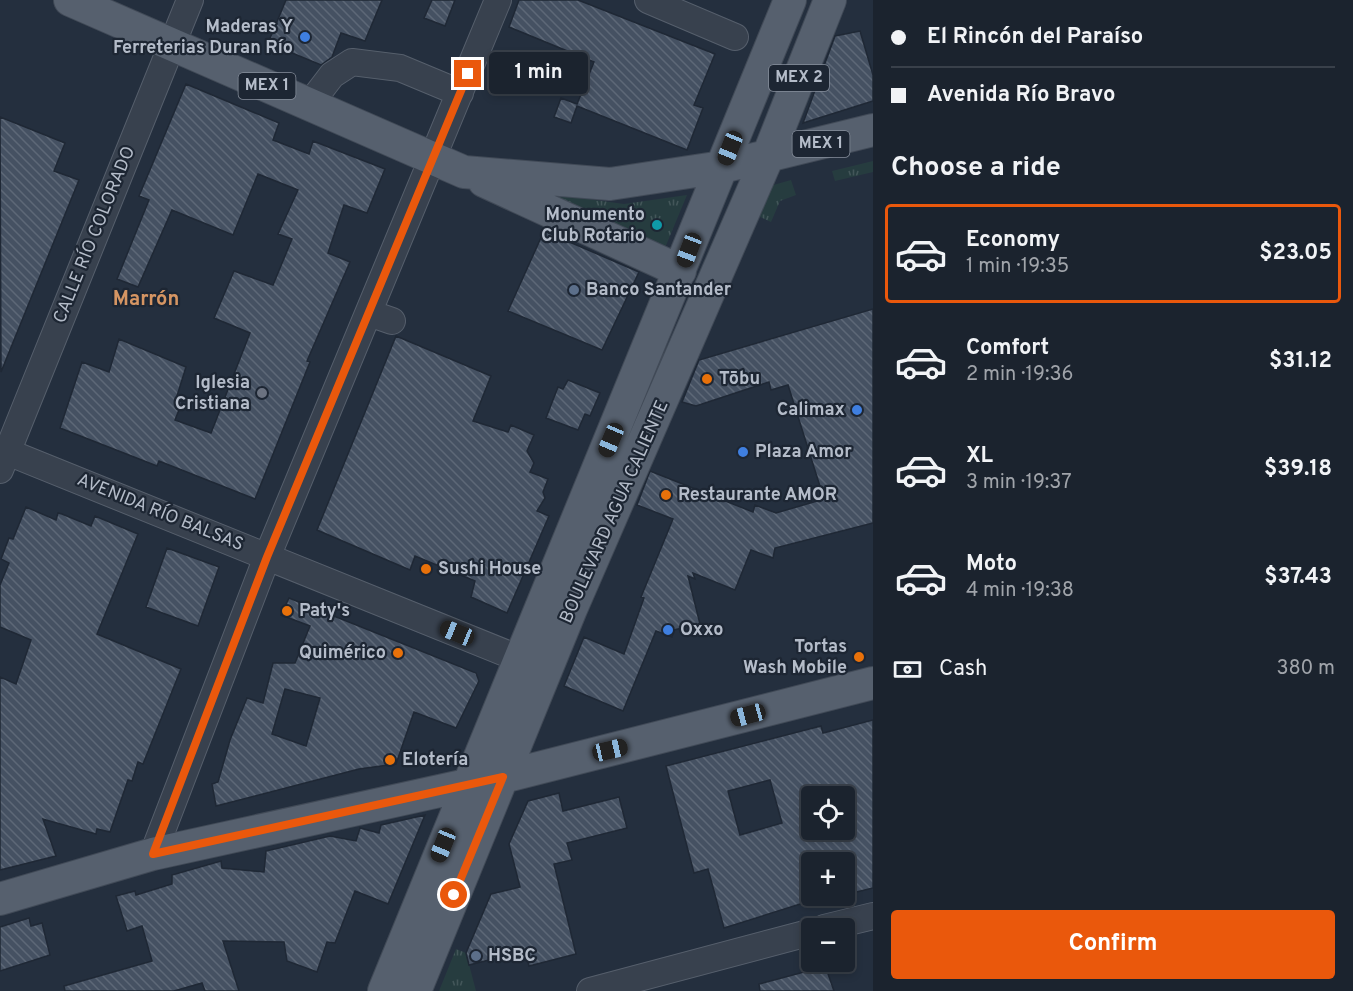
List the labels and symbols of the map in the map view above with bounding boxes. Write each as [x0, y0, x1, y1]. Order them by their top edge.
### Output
place label: Maderas Y Ferreterias Duran Río [113, 16, 293, 60]
marker: Maderas Y Ferreterias Duran Río [298, 30, 312, 44]
callout: 1 min [489, 53, 588, 95]
route end [454, 60, 481, 87]
road number: MEX 2 [769, 65, 829, 91]
road number: MEX 1 [238, 73, 296, 99]
car [715, 128, 745, 168]
road number: MEX 1 [792, 131, 850, 157]
street label: CALLE RÍO COLORADO [47, 142, 141, 327]
place label: Monumento Club Rotario [541, 204, 645, 248]
marker: Monumento Club Rotario [650, 218, 664, 232]
car [674, 230, 704, 270]
place label: Banco Santander [586, 279, 732, 302]
marker: Banco Santander [567, 283, 581, 297]
district label: Marrón [113, 287, 179, 313]
place label: Tōbu [719, 368, 760, 391]
place label: Iglesia Cristiana [175, 372, 250, 416]
marker: Tōbu [700, 372, 714, 386]
marker: Iglesia Cristiana [255, 386, 269, 400]
street label: BOULEVARD AGUA CALIENTE [555, 397, 675, 627]
place label: Calimax [777, 399, 845, 422]
marker: Calimax [850, 403, 864, 417]
car [596, 420, 626, 460]
place label: Plaza Amor [755, 441, 852, 464]
marker: Plaza Amor [736, 445, 750, 459]
street label: AVENIDA RÍO BALSAS [73, 467, 247, 557]
place label: Restaurante AMOR [678, 484, 837, 507]
marker: Restaurante AMOR [659, 488, 673, 502]
place label: Sushi House [438, 558, 541, 581]
marker: Sushi House [419, 562, 433, 576]
place label: Paty's [299, 600, 350, 623]
marker: Paty's [280, 604, 294, 618]
car [437, 618, 477, 648]
place label: Oxxo [680, 619, 723, 642]
marker: Oxxo [661, 623, 675, 637]
place label: Tortas Wash Mobile [743, 636, 847, 680]
place label: Quimérico [299, 642, 386, 665]
marker: Quimérico [391, 646, 405, 660]
marker: Tortas Wash Mobile [852, 650, 866, 664]
car [728, 702, 768, 728]
car [590, 737, 630, 763]
place label: Elotería [402, 749, 468, 772]
marker: Elotería [383, 753, 397, 767]
car [428, 825, 458, 865]
route start [440, 881, 467, 908]
place label: HSBC [488, 945, 536, 968]
marker: HSBC [469, 949, 483, 963]

